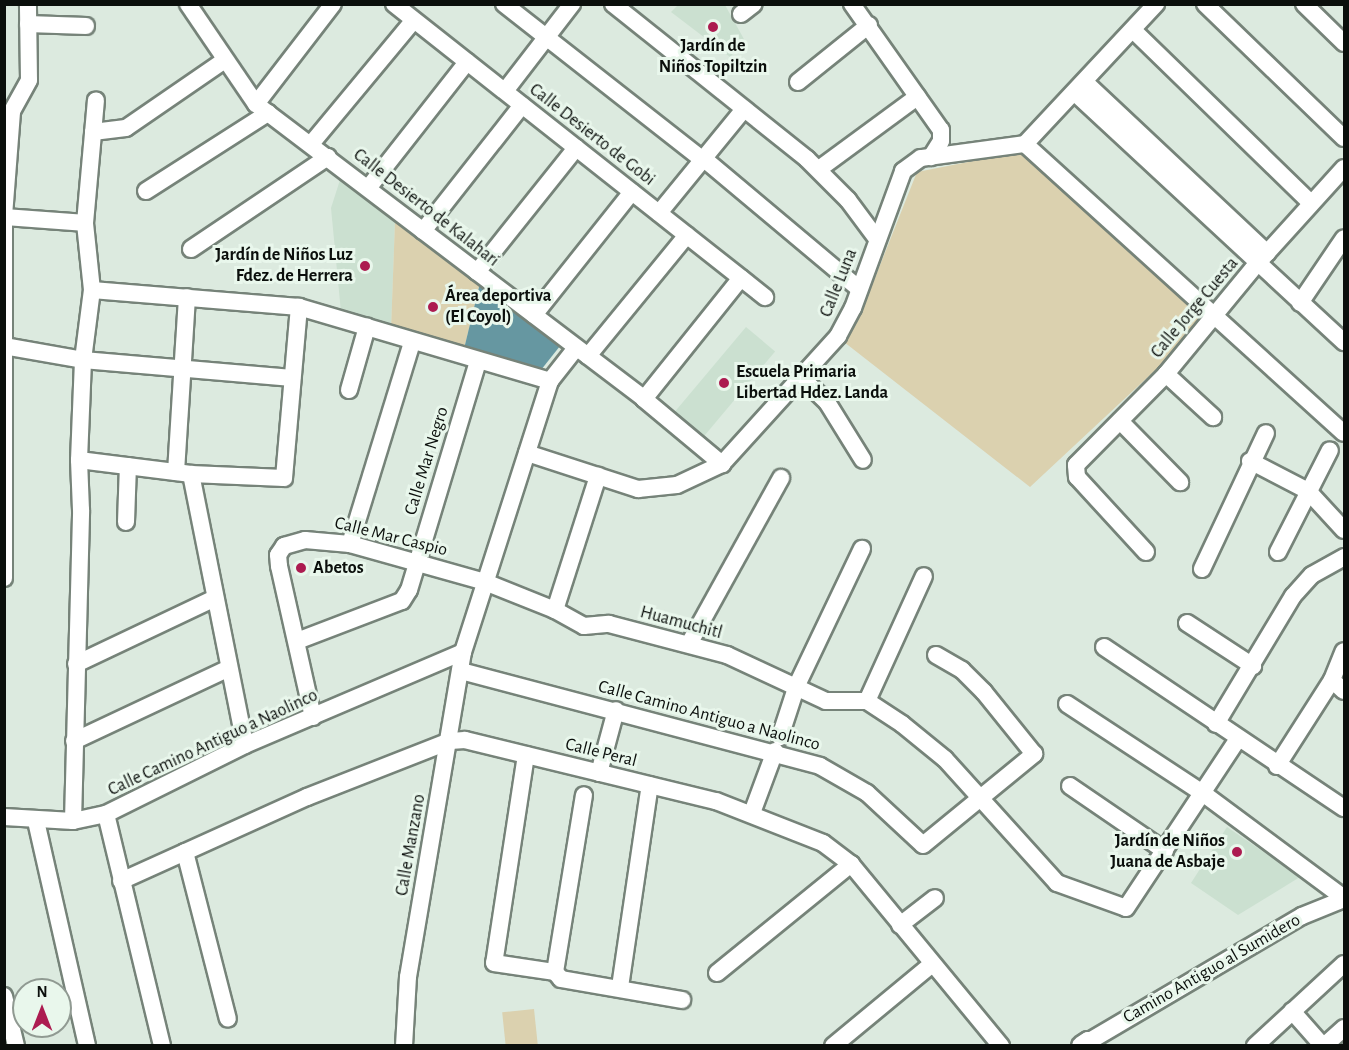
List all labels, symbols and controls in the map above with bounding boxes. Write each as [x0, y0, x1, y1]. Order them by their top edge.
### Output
marker: Jardín de Niños Topiltzin [706, 20, 720, 34]
place label: Jardín de Niños Topiltzin [659, 36, 767, 78]
street label: Calle Desierto de Gobi [525, 79, 659, 191]
street label: Calle Desierto de Kalahari [349, 144, 503, 272]
place label: Jardín de Niños Luz Fdez. de Herrera [215, 245, 353, 288]
street label: Calle Luna [816, 246, 862, 320]
street label: Calle Jorge Cuesta [1147, 253, 1243, 363]
marker: Jardín de Niños Luz Fdez. de Herrera [358, 259, 372, 273]
place label: Área deportiva (El Coyol) [445, 286, 551, 328]
marker: Área deportiva (El Coyol) [426, 300, 440, 314]
place label: Escuela Primaria Libertad Hdez. Landa [736, 362, 888, 404]
marker: Escuela Primaria Libertad Hdez. Landa [717, 376, 731, 390]
street label: Calle Mar Negro [400, 404, 454, 518]
street label: Calle Mar Caspio [332, 513, 450, 561]
place label: Abetos [313, 557, 364, 579]
marker: Abetos [294, 561, 308, 575]
street label: Huamuchitl [638, 602, 724, 644]
street label: Calle Camino Antiguo a Naolinco [596, 676, 822, 756]
street label: Calle Camino Antiguo a Naolinco [105, 685, 321, 801]
street label: Calle Peral [563, 734, 639, 772]
street label: Calle Manzano [391, 792, 431, 898]
place label: Jardín de Niños Juana de Asbaje [1110, 831, 1225, 874]
marker: Jardín de Niños Juana de Asbaje [1230, 845, 1244, 859]
street label: Camino Antiguo al Sumidero [1120, 909, 1304, 1029]
north arrow [12, 978, 72, 1038]
text: N [36, 984, 48, 1000]

